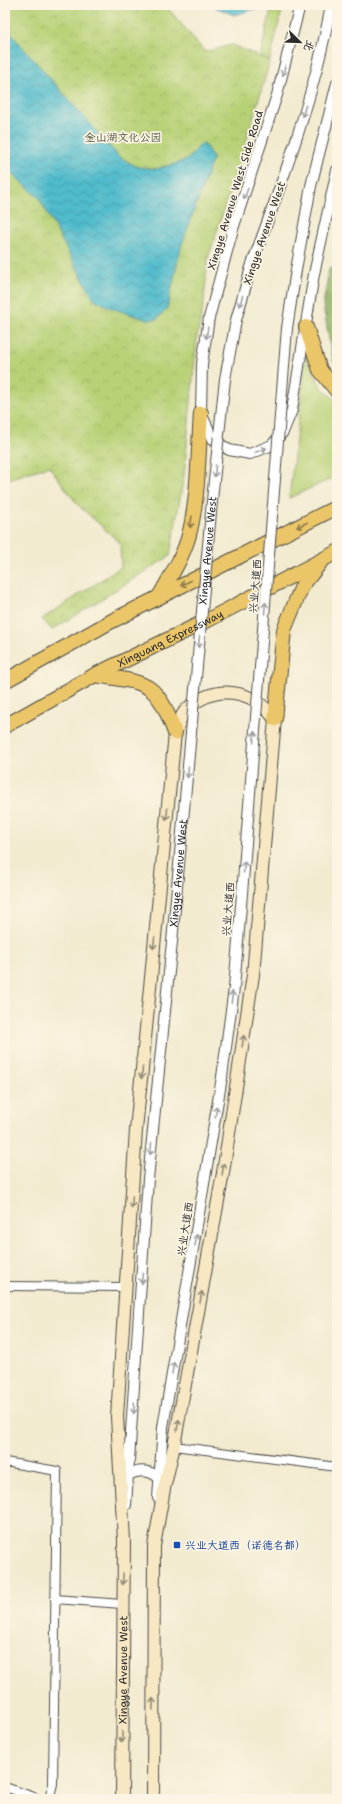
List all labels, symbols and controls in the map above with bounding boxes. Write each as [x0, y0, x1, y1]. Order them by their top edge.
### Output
north arrow [280, 22, 320, 62]
text: 北 [300, 38, 318, 54]
one-way arrow [280, 63, 287, 76]
one-way arrow [300, 104, 307, 117]
street label: Xingye Avenue West Side Road [204, 109, 266, 271]
park label: 金山湖文化公园 [85, 130, 162, 145]
street label: Xingye Avenue West [240, 180, 288, 286]
one-way arrow [242, 188, 249, 201]
one-way arrow [237, 295, 244, 308]
one-way arrow [203, 326, 211, 339]
one-way arrow [254, 445, 266, 453]
one-way arrow [211, 464, 219, 477]
street label: Xingye Avenue West [196, 496, 220, 605]
one-way arrow [187, 515, 195, 528]
one-way arrow [296, 521, 308, 529]
street label: 兴业大道西 [246, 558, 265, 614]
one-way arrow [180, 580, 192, 587]
one-way arrow [262, 602, 269, 615]
street label: Xinguang Expressway [115, 606, 226, 671]
one-way arrow [196, 635, 203, 648]
one-way arrow [250, 731, 258, 744]
one-way arrow [184, 765, 191, 778]
one-way arrow [163, 807, 171, 820]
street label: Xingye Avenue West [166, 818, 191, 928]
one-way arrow [240, 861, 247, 874]
street label: 兴业大道西 [219, 881, 238, 937]
one-way arrow [151, 936, 158, 949]
one-way arrow [229, 990, 236, 1003]
one-way arrow [239, 1035, 247, 1048]
one-way arrow [138, 1066, 146, 1079]
one-way arrow [213, 1106, 221, 1119]
one-way arrow [147, 1142, 155, 1155]
one-way arrow [219, 1163, 227, 1176]
one-way arrow [128, 1195, 135, 1208]
street label: 兴业大道西 [174, 1201, 197, 1257]
one-way arrow [192, 1234, 200, 1247]
one-way arrow [138, 1271, 145, 1284]
one-way arrow [197, 1291, 205, 1304]
one-way arrow [169, 1362, 177, 1375]
one-way arrow [130, 1401, 137, 1414]
one-way arrow [174, 1419, 182, 1432]
place label: 兴业大道西（诺德名都） [185, 1538, 306, 1553]
marker: 兴业大道西（诺德名都） [172, 1540, 182, 1550]
one-way arrow [119, 1572, 127, 1585]
street label: Xingye Avenue West [116, 1615, 131, 1724]
one-way arrow [149, 1698, 157, 1711]
one-way arrow [118, 1730, 126, 1743]

